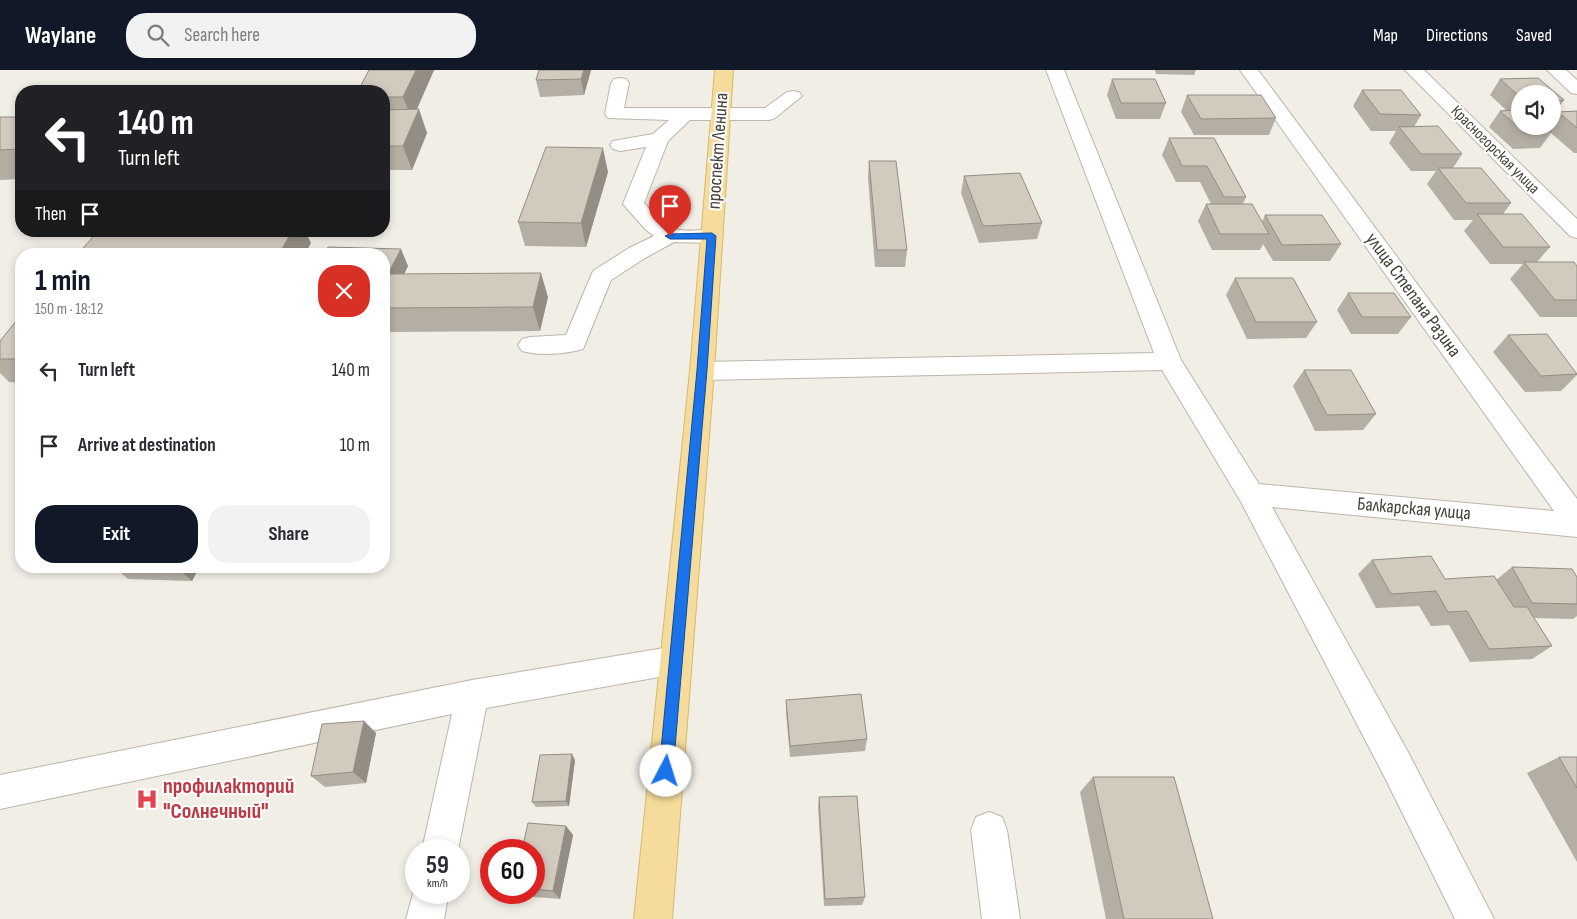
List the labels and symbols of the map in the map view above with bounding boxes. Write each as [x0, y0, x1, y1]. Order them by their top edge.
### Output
street label: проспект Ленина [702, 92, 734, 210]
street label: Красногорская улица [1447, 102, 1543, 198]
pin [649, 185, 691, 236]
street label: улица Степана Разина [1360, 228, 1466, 362]
street label: Балкарская улица [1356, 493, 1472, 525]
position arrow [639, 744, 691, 796]
place label: профилакторий "Солнечный" [163, 773, 294, 825]
hospital icon: профилакторий "Солнечный" [134, 786, 160, 812]
speed limit sign: 60 [480, 839, 545, 904]

